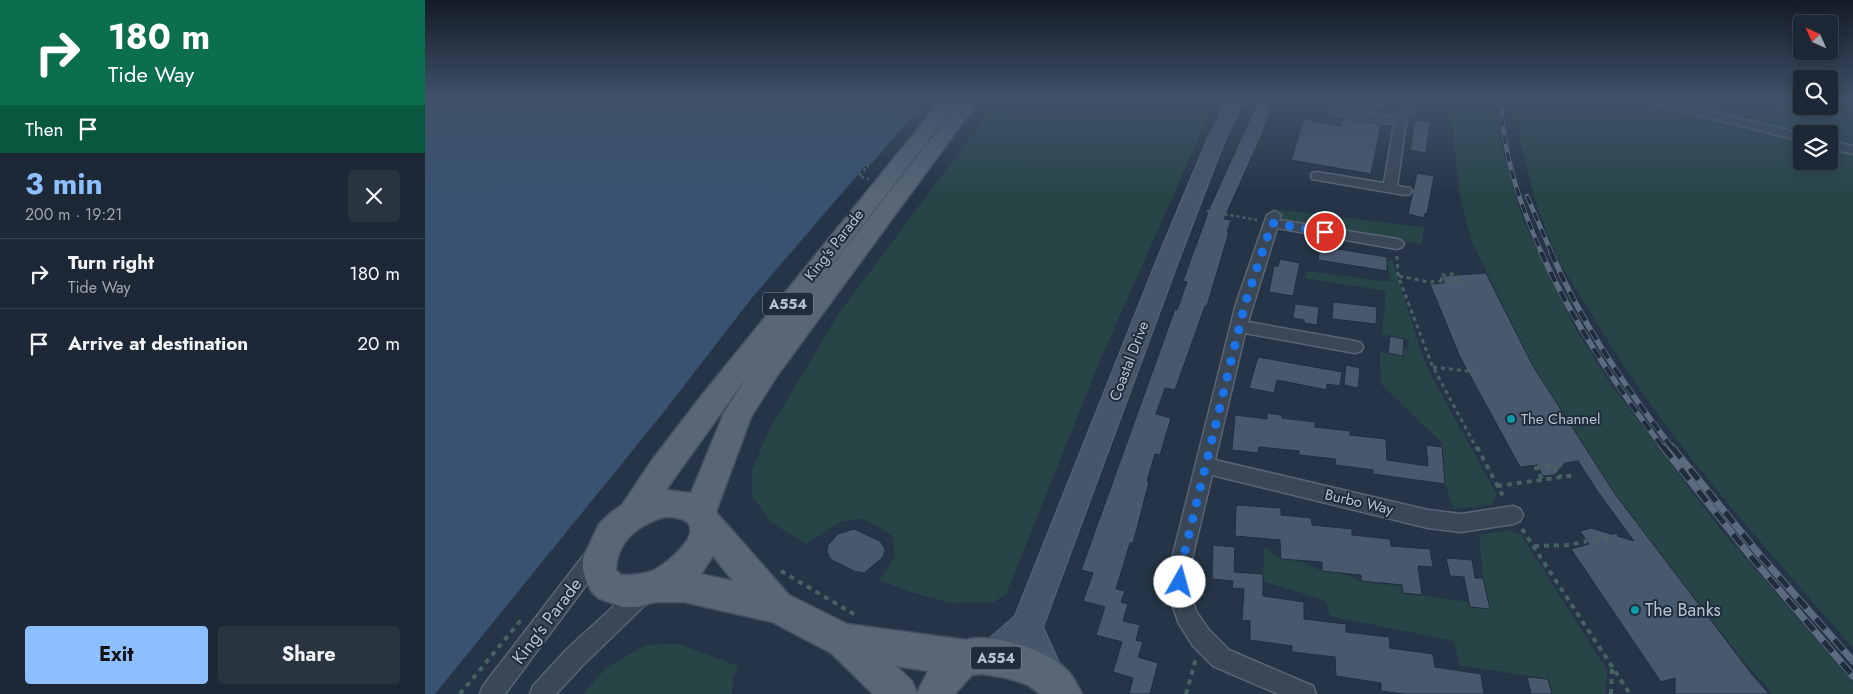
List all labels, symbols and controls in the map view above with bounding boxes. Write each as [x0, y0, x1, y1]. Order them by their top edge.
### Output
text: 180 m [108, 12, 210, 62]
north arrow [1793, 15, 1837, 60]
map controls [1793, 15, 1838, 170]
icon: right [25, 20, 90, 85]
text: Tide Way [108, 58, 194, 90]
button: search [1793, 70, 1838, 115]
icon: arrive [74, 115, 102, 143]
text: Then [25, 116, 64, 143]
button: layers [1793, 125, 1838, 170]
text: 3 min [25, 162, 103, 205]
button: close [348, 170, 400, 222]
text: 200 m · 19:21 [25, 203, 123, 226]
street label: King's Parade [799, 204, 869, 285]
pin [1304, 211, 1346, 253]
icon: arrive [1311, 218, 1339, 246]
text: Turn right [68, 249, 154, 276]
icon: right [25, 260, 53, 288]
text: 180 m [349, 260, 400, 287]
text: Tide Way [68, 276, 131, 299]
road number: A554 [763, 292, 813, 316]
street label: Coastal Drive [1104, 318, 1154, 404]
icon: arrive [25, 330, 53, 358]
text: Arrive at destination [68, 330, 248, 357]
text: 20 m [357, 330, 400, 357]
place label: The Channel [1521, 408, 1600, 430]
marker: The Channel [1505, 413, 1517, 425]
street label: Burbo Way [1323, 483, 1396, 521]
position arrow [1153, 555, 1205, 607]
street label: King's Parade [506, 572, 588, 670]
place label: The Banks [1645, 597, 1721, 623]
marker: The Banks [1629, 604, 1641, 616]
button: Exit [25, 626, 208, 684]
button: Share [218, 626, 400, 684]
road number: A554 [971, 646, 1021, 670]

